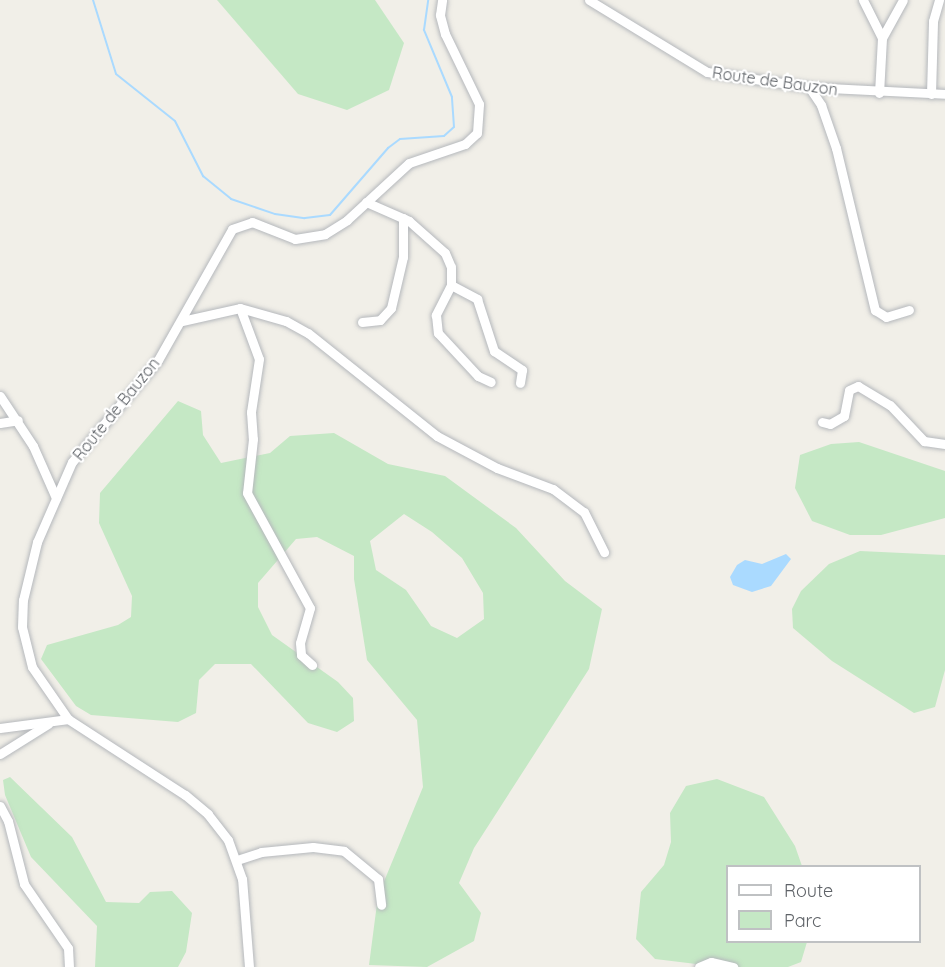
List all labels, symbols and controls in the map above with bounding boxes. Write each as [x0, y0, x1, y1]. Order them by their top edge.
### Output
street label: Route de Bauzon [711, 63, 839, 99]
street label: Route de Bauzon [69, 354, 163, 464]
legend [726, 865, 921, 943]
text: Route [784, 879, 833, 902]
text: Parc [784, 909, 821, 932]

